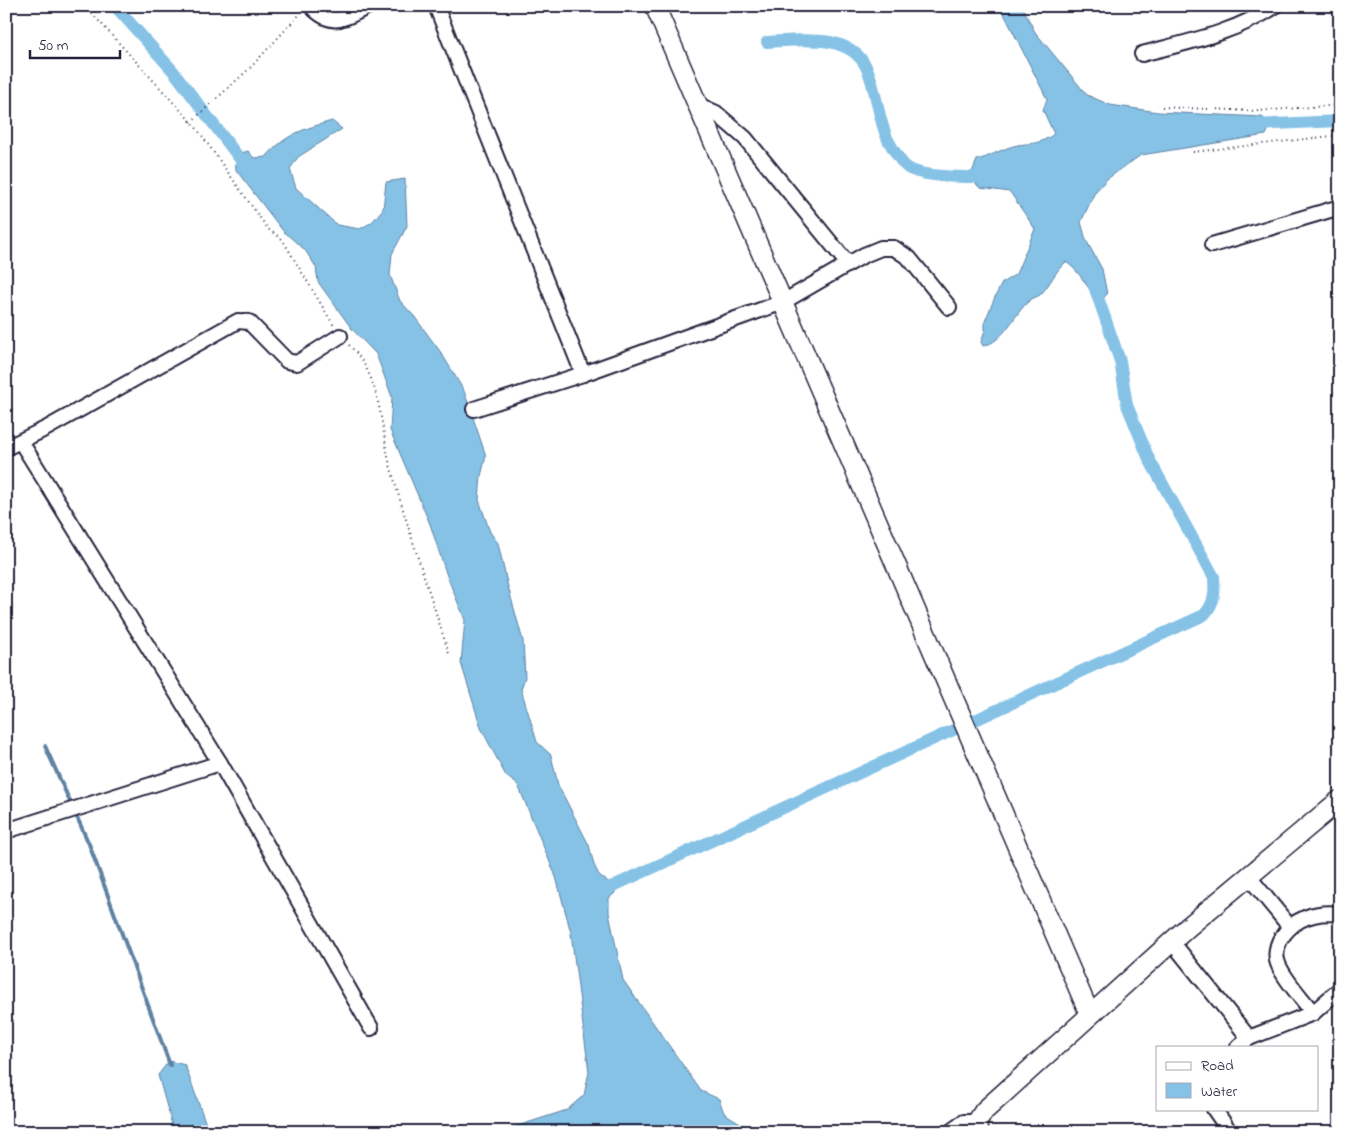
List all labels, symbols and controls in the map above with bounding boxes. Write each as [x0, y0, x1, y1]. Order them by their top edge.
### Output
scale bar [30, 28, 120, 60]
text: 50 m [38, 35, 69, 57]
legend [1156, 1046, 1318, 1110]
text: Road [1201, 1055, 1234, 1077]
text: Water [1201, 1081, 1237, 1103]

